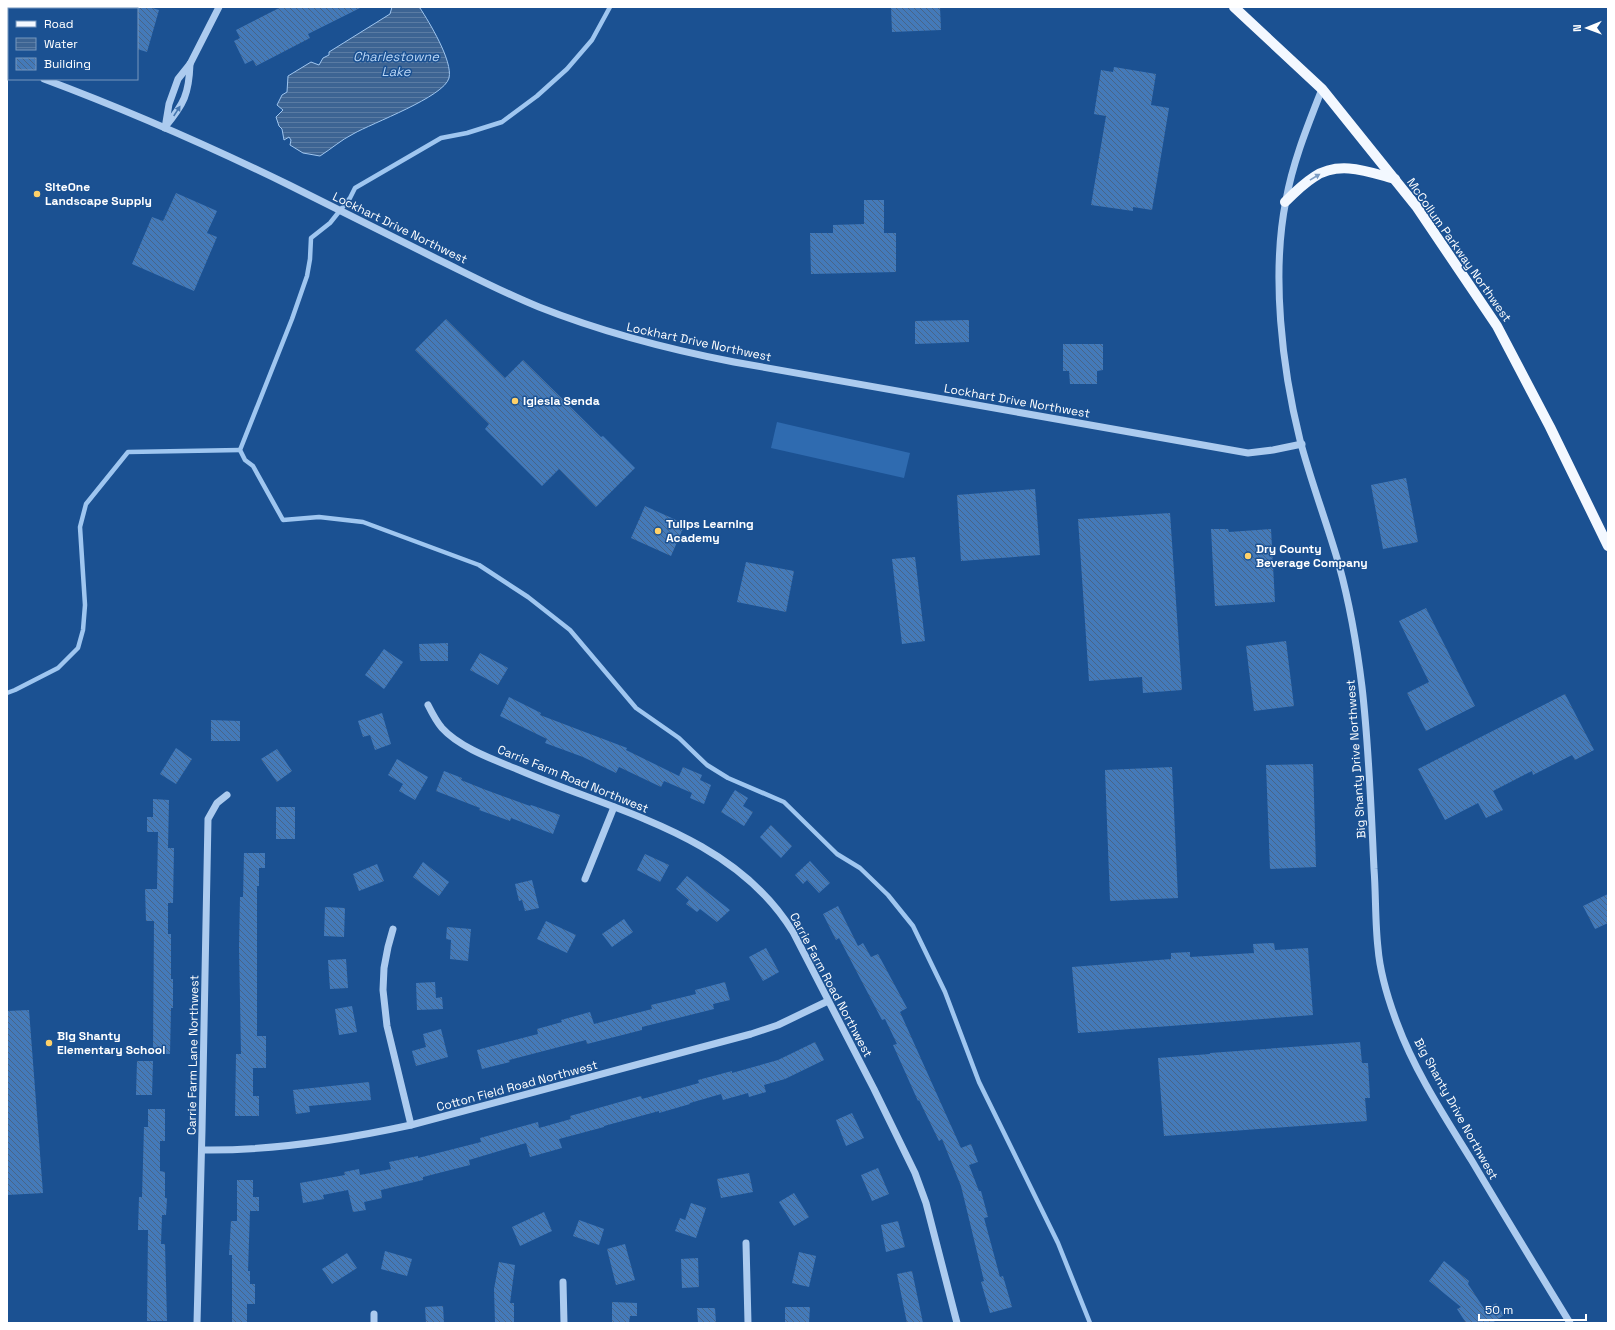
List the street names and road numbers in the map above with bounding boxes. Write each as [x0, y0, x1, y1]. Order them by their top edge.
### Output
street label: McCollum Parkway Northwest [1403, 175, 1515, 325]
street label: Lockhart Drive Northwest [330, 188, 470, 268]
street label: Lockhart Drive Northwest [625, 319, 773, 365]
street label: Lockhart Drive Northwest [943, 380, 1091, 422]
street label: Big Shanty Drive Northwest [1342, 679, 1370, 839]
street label: Carrie Farm Road Northwest [495, 741, 651, 817]
street label: Carrie Farm Road Northwest [786, 910, 876, 1060]
street label: Carrie Farm Lane Northwest [184, 975, 202, 1135]
street label: Big Shanty Drive Northwest [1410, 1035, 1502, 1183]
street label: Cotton Field Road Northwest [435, 1057, 599, 1115]

